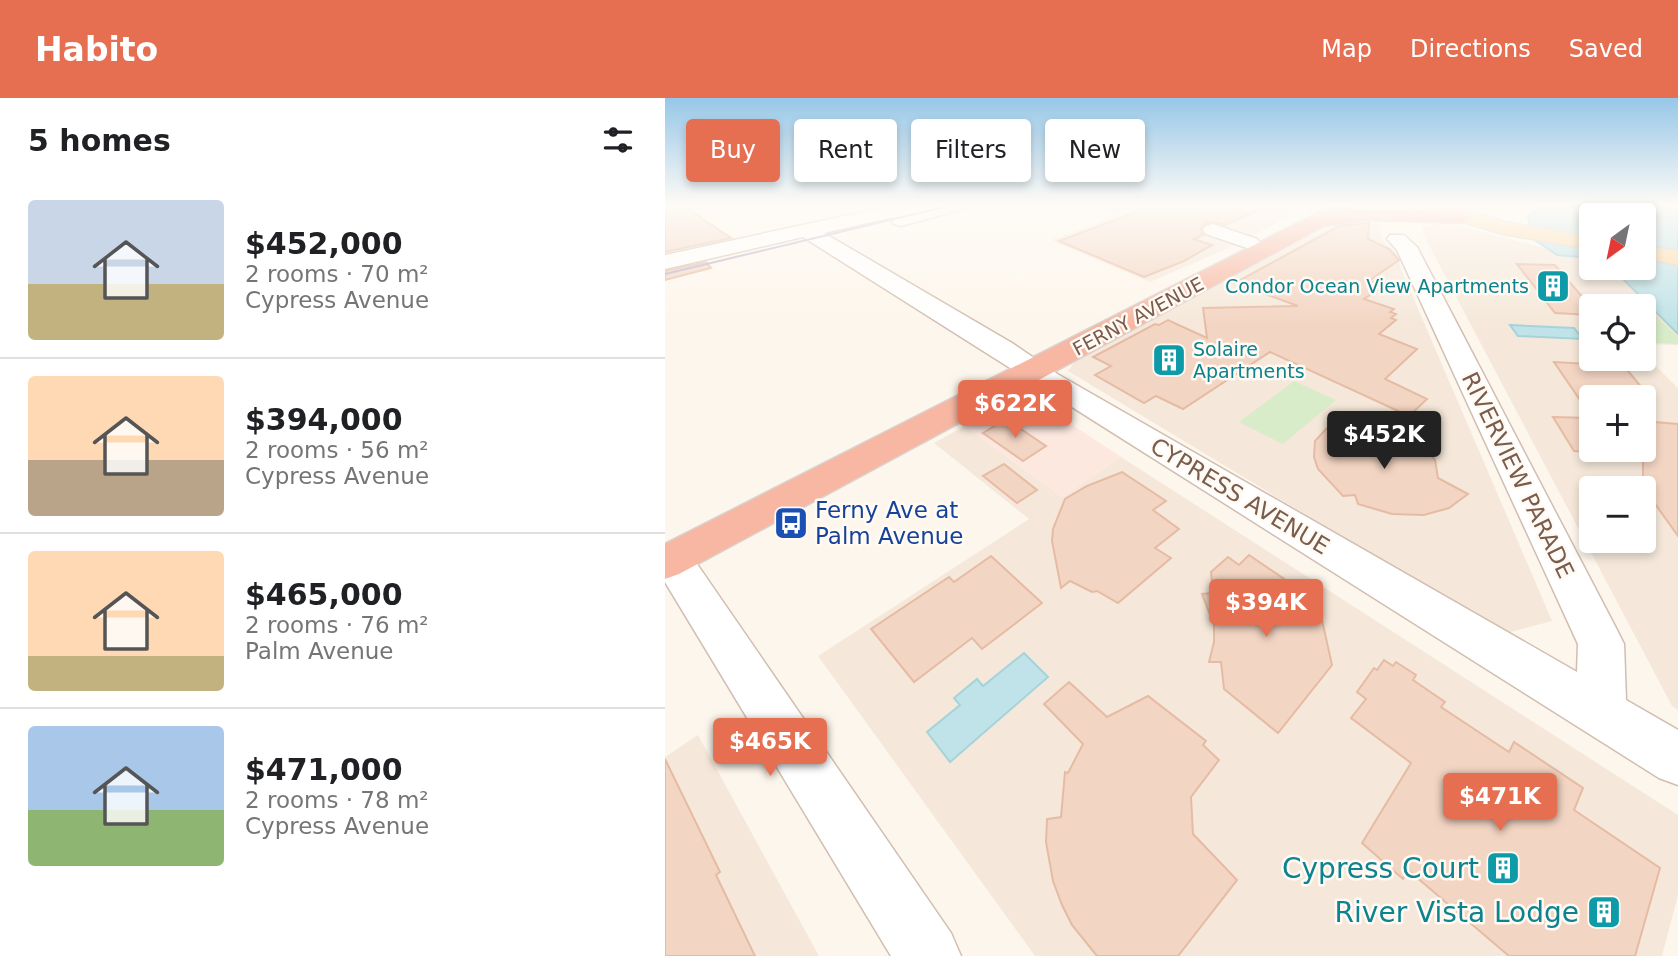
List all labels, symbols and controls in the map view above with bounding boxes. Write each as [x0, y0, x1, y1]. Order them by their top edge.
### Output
text: Habito [35, 30, 158, 69]
text: Map [1321, 35, 1372, 63]
text: Directions [1410, 35, 1531, 63]
text: Saved [1569, 35, 1643, 63]
chip: Buy [686, 119, 780, 182]
chip: Rent [794, 119, 897, 182]
chip: Filters [911, 119, 1031, 182]
chip: New [1045, 119, 1145, 182]
icon: filters [599, 121, 637, 159]
text: 5 homes [28, 123, 171, 158]
north arrow [1579, 203, 1655, 280]
map controls [1579, 203, 1656, 553]
text: $452,000 [245, 226, 403, 261]
icon: home [84, 228, 168, 312]
text: 2 rooms · 70 m² [245, 261, 429, 287]
building icon: Condor Ocean View Apartments [1534, 267, 1572, 305]
street label: FERNY AVENUE [1069, 272, 1207, 360]
place label: Condor Ocean View Apartments [1225, 275, 1529, 297]
text: Cypress Avenue [245, 287, 429, 313]
button: locate [1579, 294, 1656, 371]
place label: Solaire Apartments [1193, 338, 1305, 382]
building icon: Solaire Apartments [1150, 341, 1188, 379]
street label: RIVERVIEW PARADE [1457, 368, 1579, 582]
pin: $622K [966, 380, 1064, 440]
button: + [1579, 385, 1656, 462]
text: $622K [974, 390, 1056, 416]
text: $394,000 [245, 402, 403, 437]
icon: home [84, 404, 168, 488]
pin: $452K [1335, 412, 1433, 471]
text: $452K [1343, 421, 1425, 447]
street label: CYPRESS AVENUE [1146, 432, 1334, 560]
text: 2 rooms · 56 m² [245, 437, 429, 463]
text: Cypress Avenue [245, 463, 429, 489]
button: − [1579, 476, 1656, 553]
place label: Ferny Ave at Palm Avenue [815, 497, 964, 549]
bus stop icon: Ferny Ave at Palm Avenue [772, 504, 810, 542]
text: $465,000 [245, 577, 403, 612]
icon: home [84, 579, 168, 663]
pin: $394K [1217, 580, 1315, 639]
text: $394K [1225, 589, 1307, 615]
text: 2 rooms · 76 m² [245, 612, 429, 638]
text: Palm Avenue [245, 638, 394, 664]
pin: $465K [721, 718, 819, 778]
text: $465K [729, 728, 811, 754]
text: $471,000 [245, 752, 403, 787]
icon: home [84, 754, 168, 838]
pin: $471K [1451, 774, 1549, 833]
text: $471K [1459, 783, 1541, 809]
text: 2 rooms · 78 m² [245, 787, 429, 813]
text: Cypress Avenue [245, 813, 429, 839]
building icon: Cypress Court [1484, 849, 1522, 887]
place label: Cypress Court [1282, 852, 1479, 885]
building icon: River Vista Lodge [1585, 893, 1623, 931]
place label: River Vista Lodge [1335, 896, 1579, 929]

